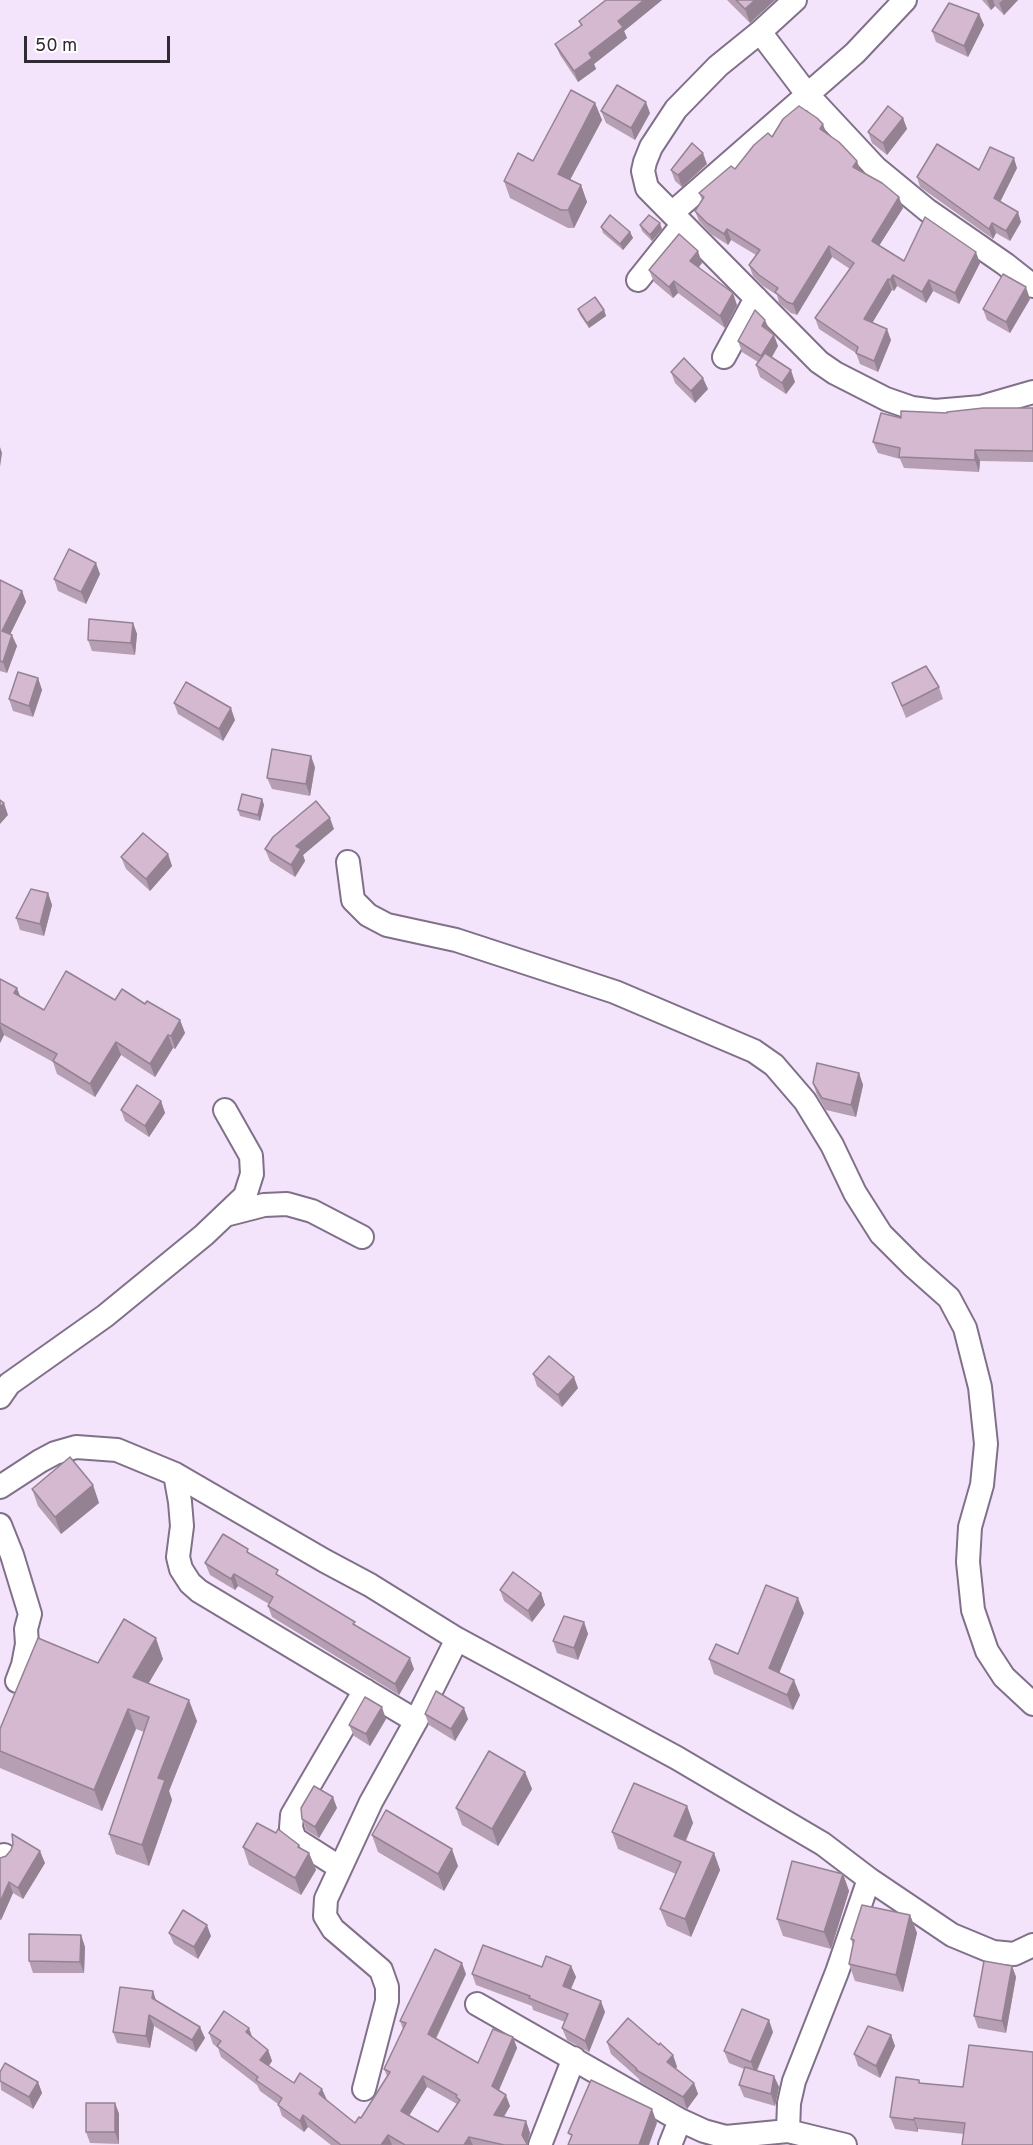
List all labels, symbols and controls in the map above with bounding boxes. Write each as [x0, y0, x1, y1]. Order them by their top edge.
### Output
scale bar [27, 24, 172, 62]
text: 50 m [35, 35, 77, 58]

